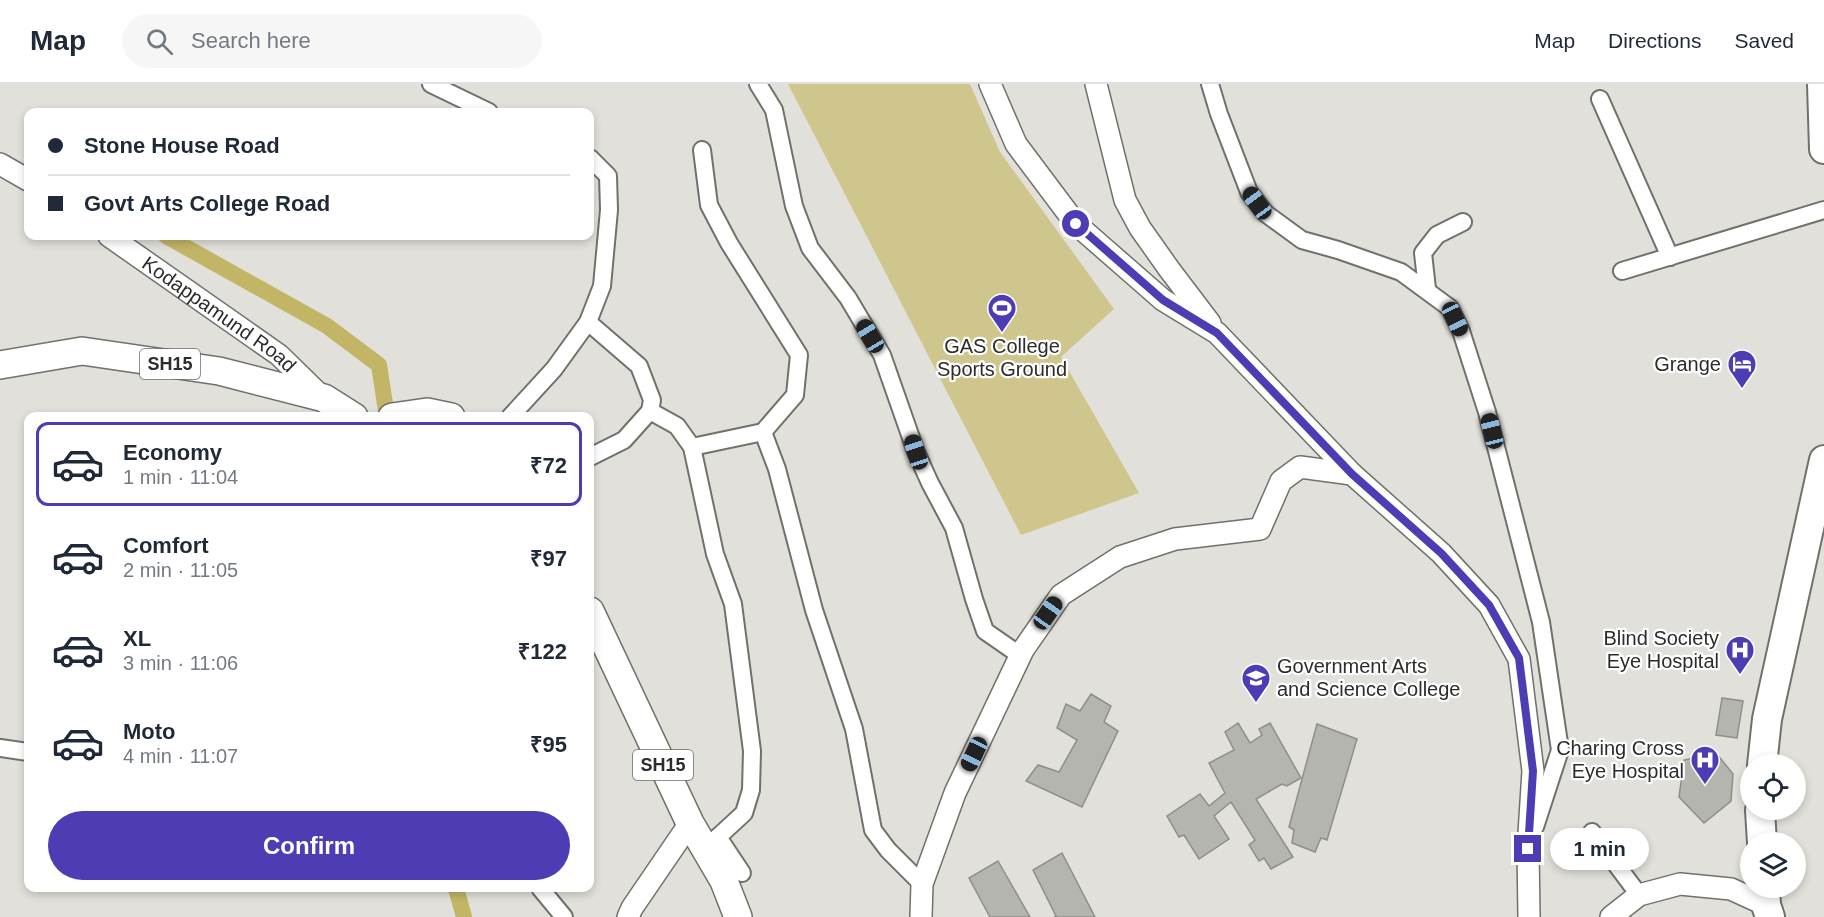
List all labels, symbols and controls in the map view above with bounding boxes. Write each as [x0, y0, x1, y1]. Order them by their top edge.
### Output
search box [122, 14, 542, 68]
text: Map [30, 25, 86, 56]
icon: search [143, 25, 176, 58]
text: Search here [191, 28, 311, 53]
text: Map [1534, 29, 1575, 52]
text: Directions [1608, 29, 1701, 52]
text: Saved [1734, 29, 1794, 52]
text: Stone House Road [84, 133, 280, 158]
car [1239, 183, 1275, 223]
text: Govt Arts College Road [84, 191, 330, 216]
route start [1062, 210, 1089, 237]
street label: Kodappamund Road [138, 252, 300, 376]
sports icon: GAS College Sports Ground [986, 292, 1018, 334]
car [1439, 299, 1471, 339]
car [853, 316, 887, 356]
place label: GAS College Sports Ground [937, 335, 1067, 380]
hotel icon: Grange [1726, 348, 1758, 390]
road number: SH15 [140, 349, 200, 379]
place label: Grange [1654, 353, 1721, 375]
car [1479, 411, 1505, 451]
car [902, 432, 930, 472]
icon: car [51, 437, 105, 491]
text: Economy [123, 440, 222, 465]
text: ₹72 [530, 453, 567, 478]
text: 1 min · 11:04 [123, 466, 238, 488]
icon: car [51, 530, 105, 584]
text: Comfort [123, 533, 209, 558]
text: ₹97 [530, 546, 567, 571]
text: 2 min · 11:05 [123, 559, 238, 581]
car [1030, 593, 1066, 633]
icon: car [51, 623, 105, 677]
text: XL [123, 626, 151, 651]
place label: Blind Society Eye Hospital [1603, 627, 1719, 672]
hospital icon: Blind Society Eye Hospital [1724, 634, 1756, 676]
text: ₹122 [518, 639, 567, 664]
text: 3 min · 11:06 [123, 652, 238, 674]
place label: Government Arts and Science College [1277, 655, 1460, 700]
school or university icon: Government Arts and Science College [1240, 662, 1272, 704]
icon: car [51, 716, 105, 770]
text: Moto [123, 719, 176, 744]
text: ₹95 [530, 732, 567, 757]
car [958, 734, 990, 774]
place label: Charing Cross Eye Hospital [1556, 737, 1684, 782]
hospital icon: Charing Cross Eye Hospital [1689, 744, 1721, 786]
text: 4 min · 11:07 [123, 745, 238, 767]
road number: SH15 [633, 750, 693, 780]
map controls [1740, 754, 1806, 898]
button: locate [1740, 754, 1806, 820]
button: Confirm [48, 811, 570, 880]
callout: 1 min [1549, 828, 1648, 870]
button: layers [1740, 832, 1806, 898]
route end [1514, 835, 1541, 862]
text: 1 min [1573, 838, 1626, 860]

